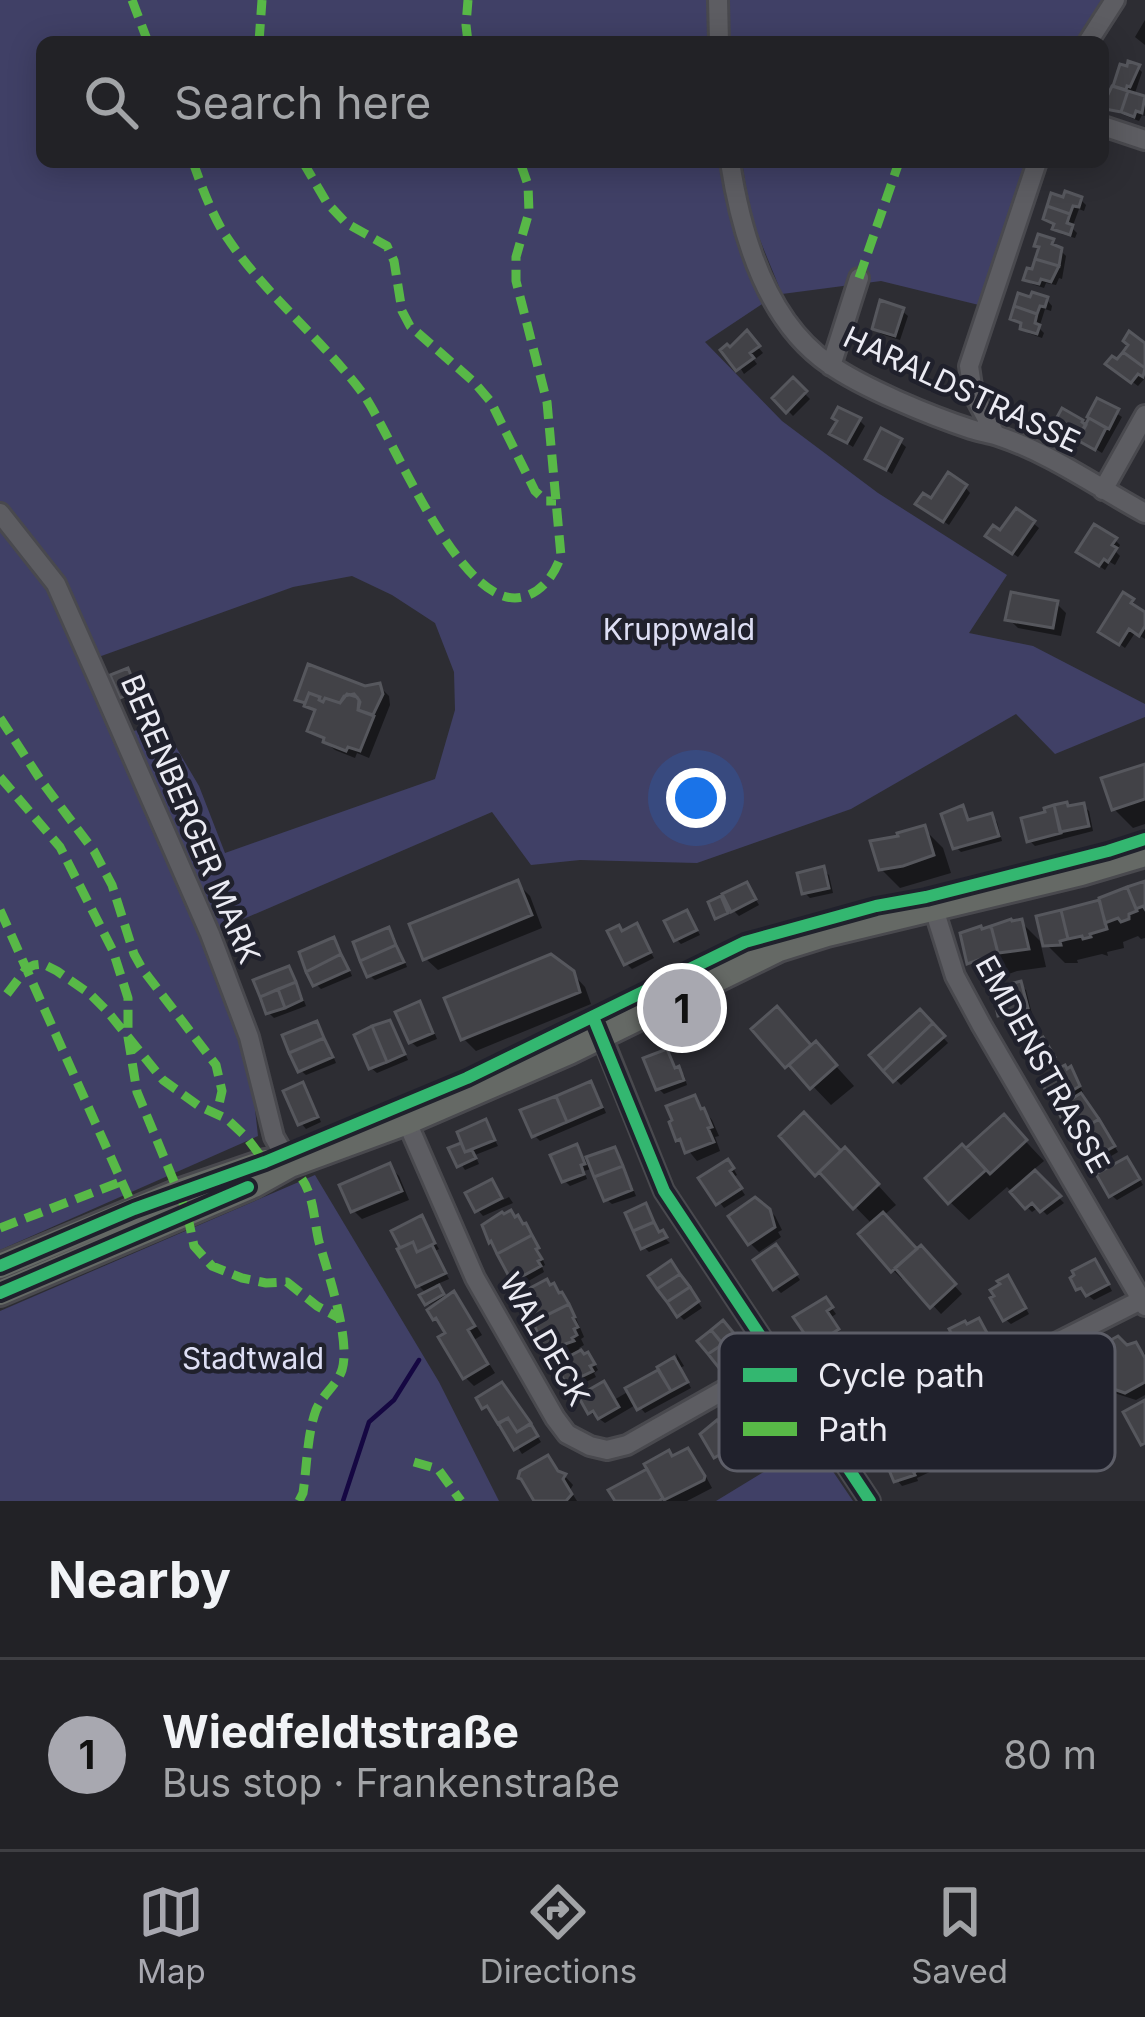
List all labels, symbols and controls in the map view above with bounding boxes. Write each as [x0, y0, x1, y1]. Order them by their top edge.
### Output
search box [36, 36, 1109, 168]
icon: search [78, 69, 144, 135]
text: Search here [174, 75, 431, 130]
street label: HARALDSTRASSE [838, 318, 1086, 460]
park label: Kruppwald [603, 611, 755, 647]
street label: BERENBERGER MARK [114, 669, 268, 969]
your location [666, 768, 726, 828]
street label: EMDENSTRASSE [968, 949, 1118, 1179]
pin: 1 [643, 963, 721, 1053]
street label: WALDECK [493, 1266, 597, 1412]
legend [719, 1333, 1115, 1471]
park label: Stadtwald [182, 1340, 324, 1376]
text: Cycle path [818, 1355, 985, 1395]
text: Path [818, 1409, 888, 1449]
text: Nearby [48, 1549, 231, 1610]
text: Wiedfeldtstraße [162, 1704, 519, 1759]
text: 1 [79, 1731, 95, 1778]
text: 80 m [1003, 1731, 1097, 1778]
text: Bus stop · Frankenstraße [162, 1759, 620, 1806]
tab: Map [137, 1879, 206, 1991]
tab: Directions [480, 1879, 637, 1991]
tab: Saved [911, 1879, 1008, 1991]

